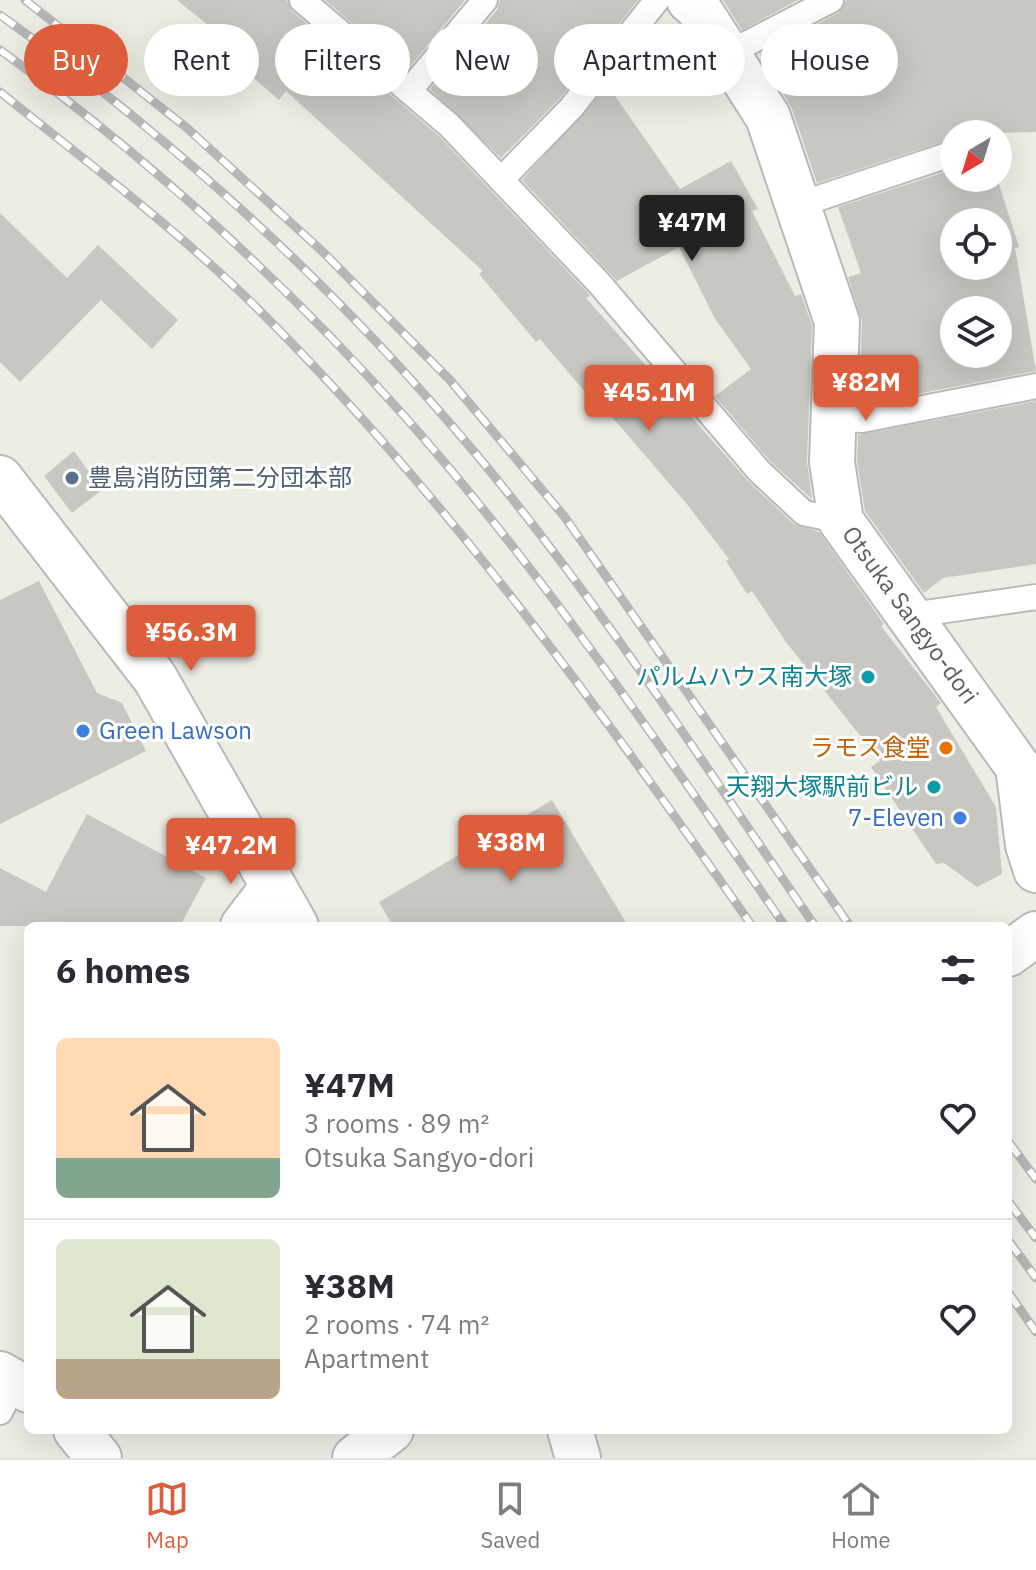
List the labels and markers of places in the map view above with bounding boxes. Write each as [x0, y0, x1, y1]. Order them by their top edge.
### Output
pin: ¥47M [645, 195, 739, 263]
pin: ¥82M [819, 355, 913, 423]
pin: ¥45.1M [584, 365, 714, 433]
place label: 豊島消防団第二分団本部 [88, 461, 352, 493]
marker: 豊島消防団第二分団本部 [63, 469, 81, 487]
pin: ¥56.3M [126, 605, 256, 673]
place label: パルムハウス南大塚 [636, 660, 852, 692]
marker: パルムハウス南大塚 [859, 668, 877, 686]
place label: Green Lawson [99, 714, 252, 746]
marker: Green Lawson [74, 722, 92, 740]
place label: ラモス食堂 [810, 731, 930, 763]
marker: ラモス食堂 [937, 739, 955, 757]
place label: 天翔大塚駅前ビル [726, 770, 918, 802]
marker: 天翔大塚駅前ビル [925, 778, 943, 796]
place label: 7-Eleven [848, 801, 944, 833]
marker: 7-Eleven [951, 809, 969, 827]
pin: ¥38M [464, 815, 558, 883]
pin: ¥47.2M [166, 818, 296, 886]

